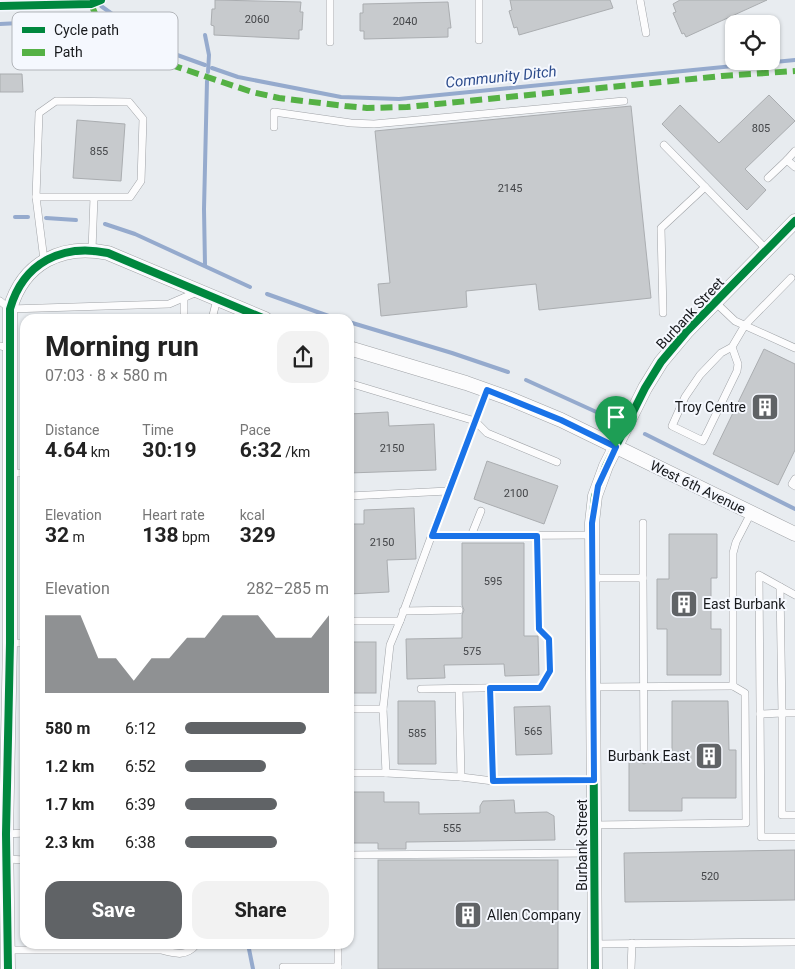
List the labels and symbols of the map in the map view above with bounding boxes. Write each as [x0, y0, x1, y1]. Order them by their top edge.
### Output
legend [12, 12, 178, 70]
house number: 2060 [245, 13, 269, 26]
house number: 2040 [393, 15, 417, 28]
text: Cycle path [54, 22, 119, 38]
text: Path [54, 44, 83, 60]
water label: Community Ditch [445, 62, 557, 92]
house number: 805 [752, 122, 770, 135]
house number: 855 [90, 145, 108, 158]
house number: 2145 [498, 182, 522, 195]
street label: Burbank Street [653, 274, 727, 352]
building icon: Troy Centre [750, 392, 780, 422]
pin [595, 396, 637, 447]
place label: Troy Centre [675, 399, 746, 415]
house number: 2150 [380, 442, 404, 455]
street label: West 6th Avenue [648, 457, 748, 517]
house number: 2100 [504, 487, 528, 500]
house number: 2150 [370, 536, 394, 549]
house number: 595 [484, 575, 502, 588]
building icon: East Burbank [669, 589, 699, 619]
place label: East Burbank [703, 596, 786, 612]
house number: 575 [463, 645, 481, 658]
house number: 565 [524, 725, 542, 738]
house number: 585 [408, 727, 426, 740]
building icon: Burbank East [694, 741, 724, 771]
place label: Burbank East [608, 748, 690, 764]
street label: Burbank Street [574, 799, 590, 891]
house number: 555 [443, 822, 461, 835]
house number: 520 [701, 870, 719, 883]
building icon: Allen Company [453, 900, 483, 930]
place label: Allen Company [487, 907, 581, 923]

